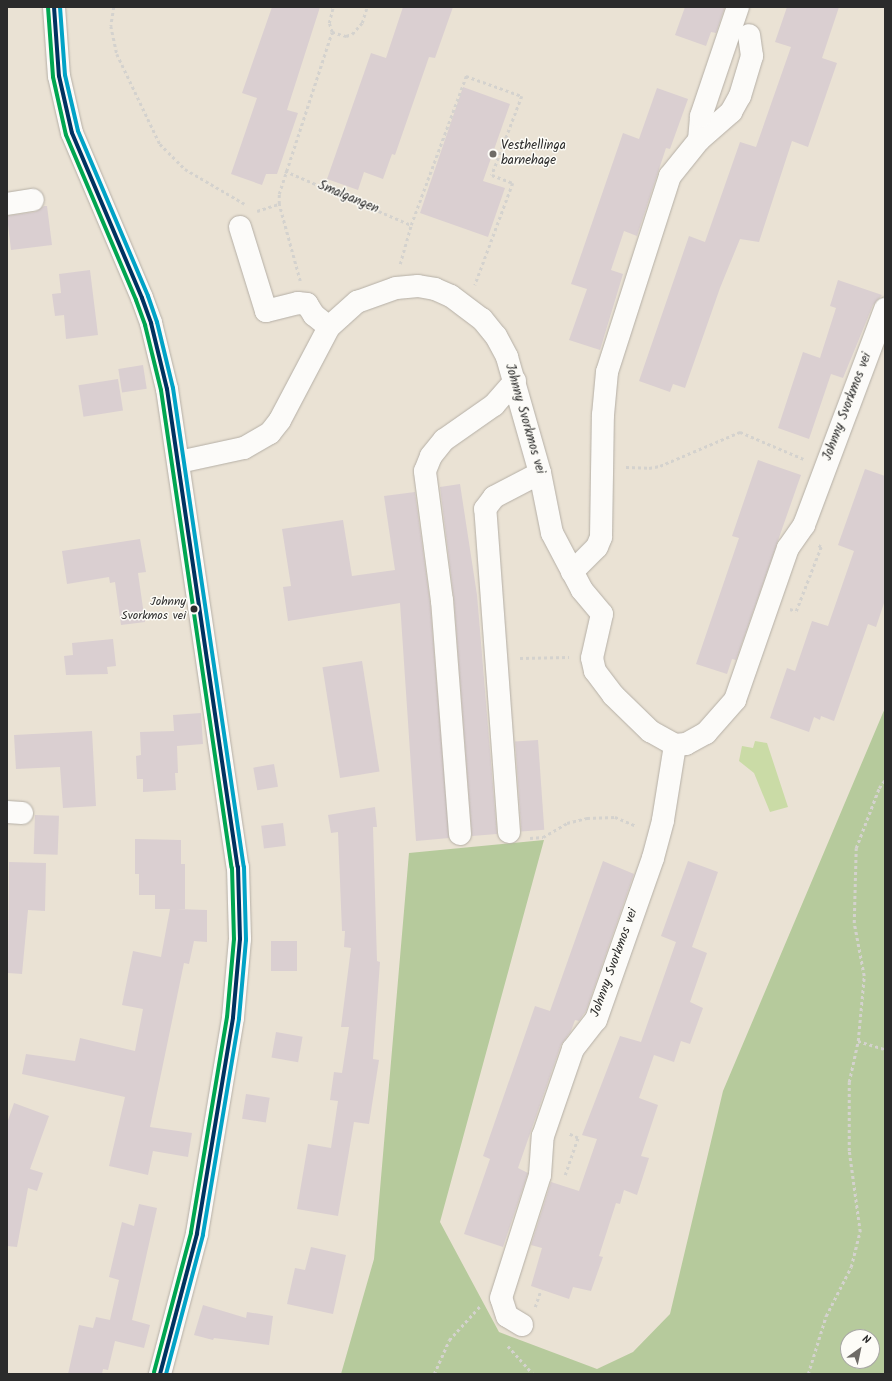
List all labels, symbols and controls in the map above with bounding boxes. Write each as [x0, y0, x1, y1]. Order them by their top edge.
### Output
place label: Vesthellinga barnehage [501, 139, 566, 170]
marker: Vesthellinga barnehage [488, 149, 498, 159]
street label: Smalgangen [315, 178, 381, 218]
street label: Johnny Svorkmos vei [820, 351, 876, 463]
street label: Johnny Svorkmos vei [501, 362, 547, 476]
place label: Johnny Svorkmos vei [121, 595, 186, 623]
marker: Johnny Svorkmos vei [189, 604, 199, 614]
street label: Johnny Svorkmos vei [588, 907, 642, 1019]
north arrow [840, 1329, 880, 1369]
text: N [858, 1330, 874, 1349]

